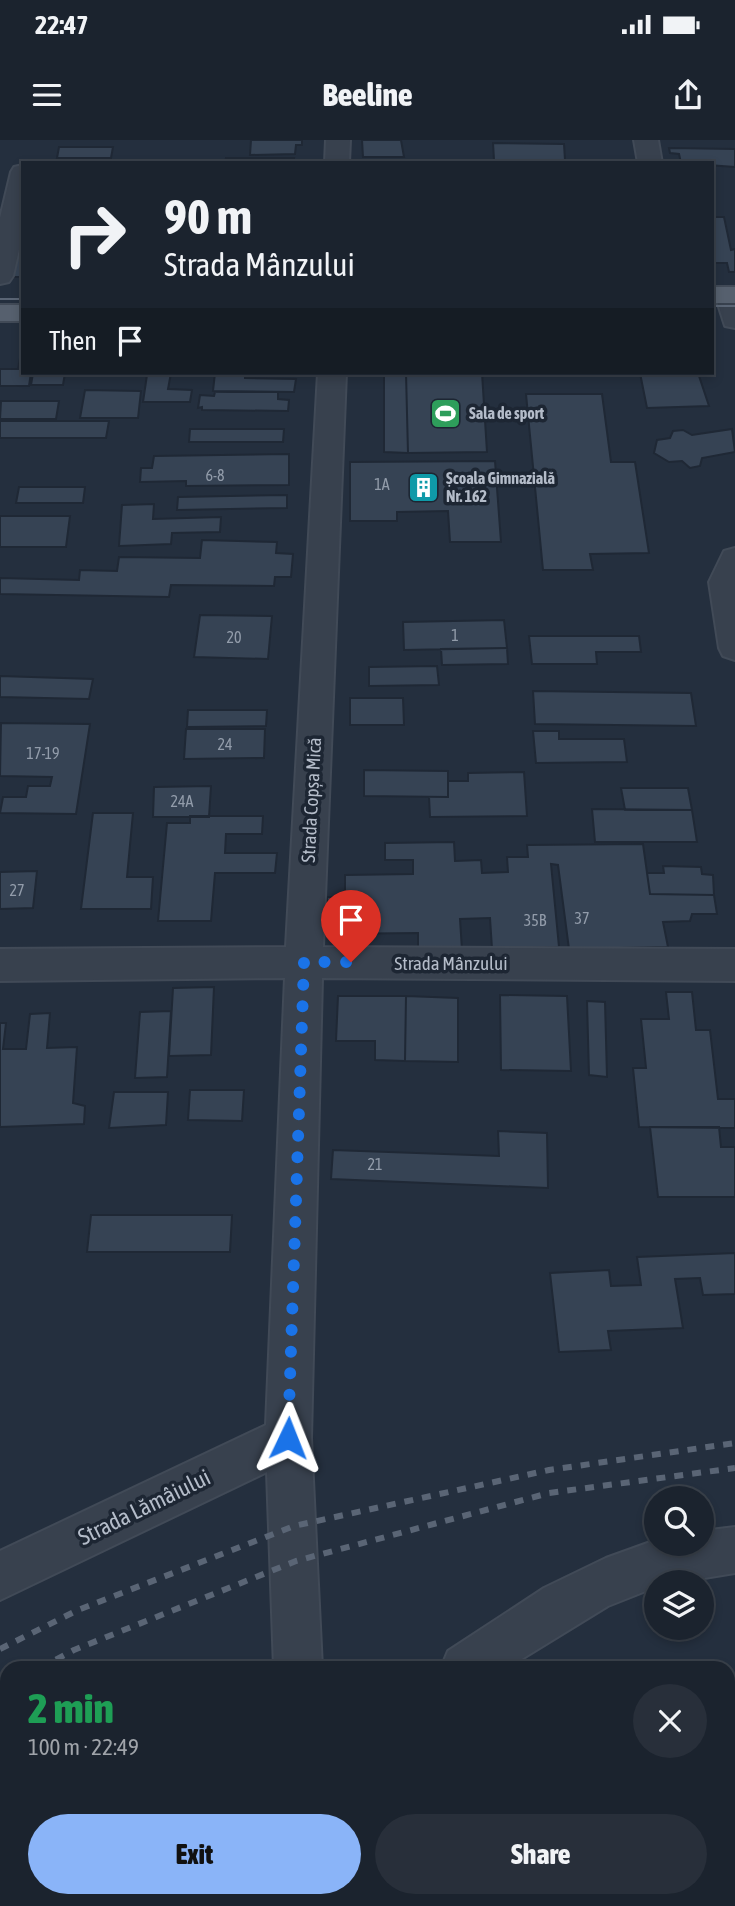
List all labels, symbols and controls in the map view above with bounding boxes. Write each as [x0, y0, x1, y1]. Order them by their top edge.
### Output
text: 22:47 [35, 10, 89, 40]
icon: menu [28, 76, 66, 114]
text: Beeline [323, 76, 412, 113]
icon: share [669, 76, 707, 114]
text: 90 m [164, 188, 252, 244]
icon: right [49, 189, 140, 280]
text: Strada Mânzului [164, 246, 355, 283]
icon: arrive [111, 322, 149, 360]
text: Then [49, 326, 97, 356]
sports icon: Sala de sport [429, 396, 463, 430]
place label: Sala de sport [469, 404, 544, 422]
house number: 6-8 [205, 466, 225, 484]
place label: Școala Gimnazială Nr. 162 [446, 469, 555, 505]
building icon: Școala Gimnazială Nr. 162 [406, 470, 440, 504]
house number: 1A [374, 475, 390, 493]
house number: 1 [451, 626, 459, 644]
house number: 20 [226, 628, 242, 646]
house number: 24 [217, 735, 233, 753]
street label: Strada Copșa Mică [297, 737, 325, 863]
house number: 17-19 [26, 744, 60, 762]
house number: 24A [171, 792, 194, 810]
house number: 27 [9, 881, 25, 899]
pin [321, 890, 381, 962]
icon: arrive [332, 901, 370, 939]
house number: 37 [574, 909, 590, 927]
house number: 35B [524, 911, 547, 929]
street label: Strada Mânzului [394, 952, 508, 974]
house number: 21 [367, 1155, 383, 1173]
position arrow [251, 1401, 325, 1475]
street label: Strada Lămâiului [74, 1464, 214, 1550]
map controls [644, 1486, 714, 1640]
button: search [644, 1486, 714, 1556]
button: layers [644, 1570, 714, 1640]
text: 2 min [28, 1684, 114, 1732]
button: close [633, 1684, 707, 1758]
text: 100 m · 22:49 [28, 1734, 139, 1760]
button: Exit [28, 1814, 361, 1894]
button: Share [375, 1814, 707, 1894]

